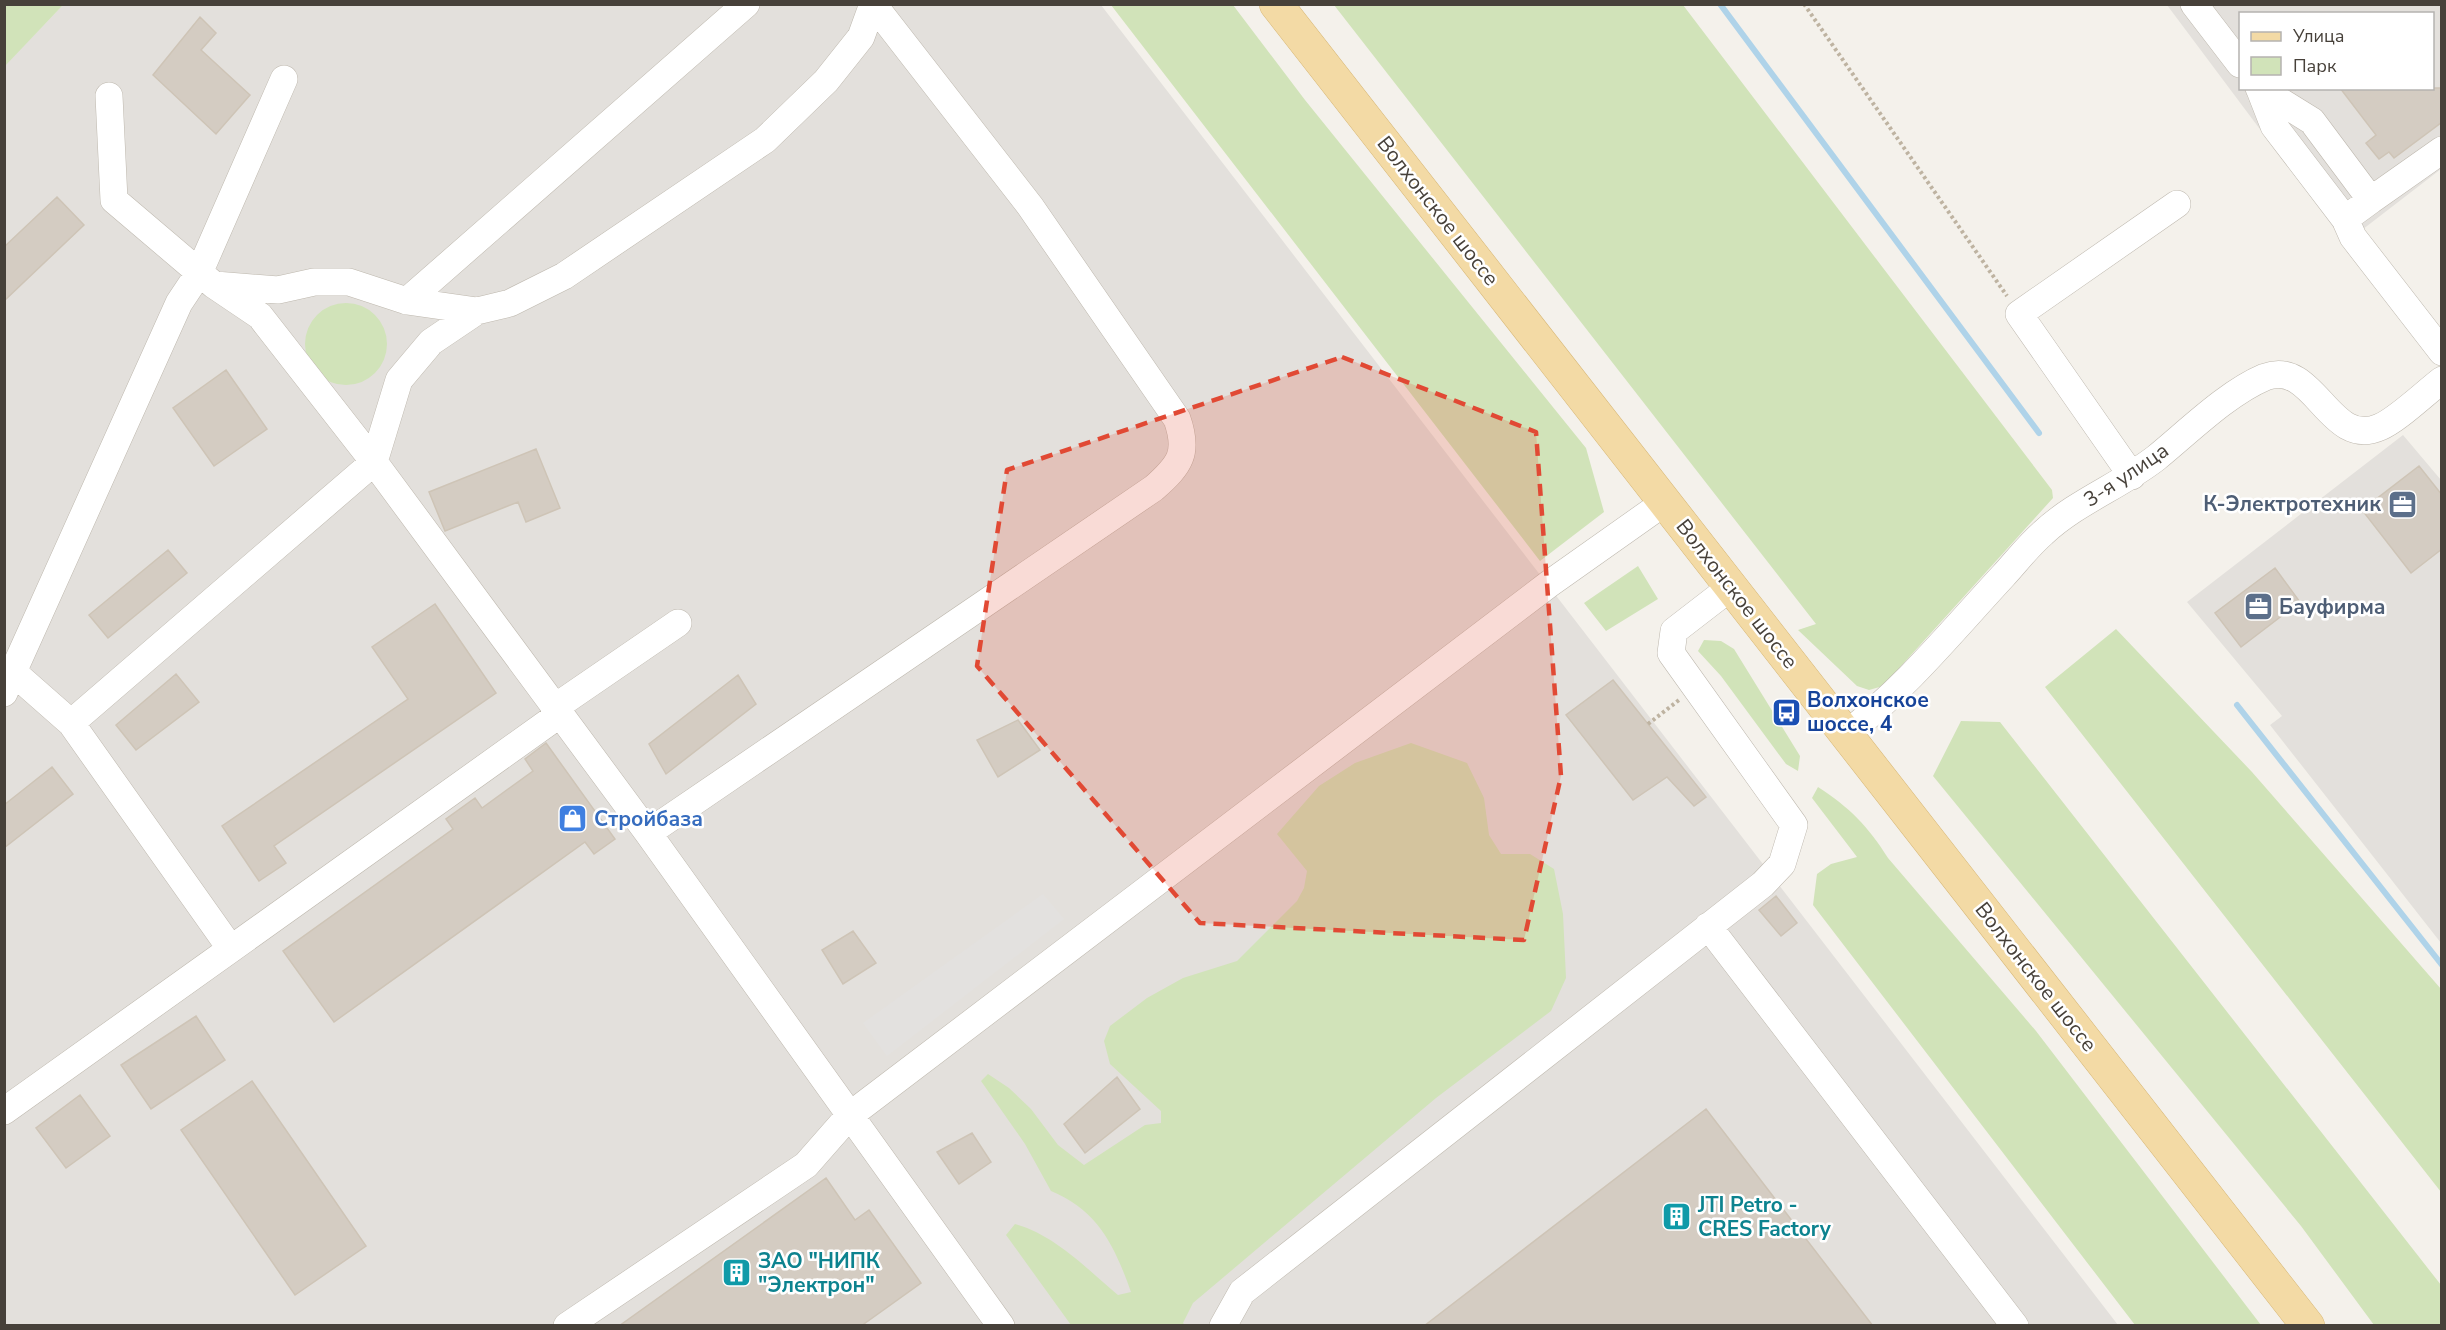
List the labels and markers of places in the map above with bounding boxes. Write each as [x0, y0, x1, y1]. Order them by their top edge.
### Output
office icon: К-Электротехник [2386, 488, 2418, 520]
place label: К-Электротехник [2203, 490, 2381, 518]
office icon: Бауфирма [2242, 591, 2274, 623]
place label: Бауфирма [2279, 593, 2386, 621]
place label: Волхонское шоссе, 4 [1807, 686, 1929, 738]
bus stop icon: Волхонское шоссе, 4 [1770, 696, 1802, 728]
shop icon: Стройбаза [557, 803, 589, 835]
place label: Стройбаза [594, 805, 703, 833]
place label: JTI Petro - CRES Factory [1697, 1191, 1832, 1243]
building icon: JTI Petro - CRES Factory [1661, 1201, 1693, 1233]
place label: ЗАО "НИПК "Электрон" [758, 1247, 881, 1299]
building icon: ЗАО "НИПК "Электрон" [721, 1257, 753, 1289]

